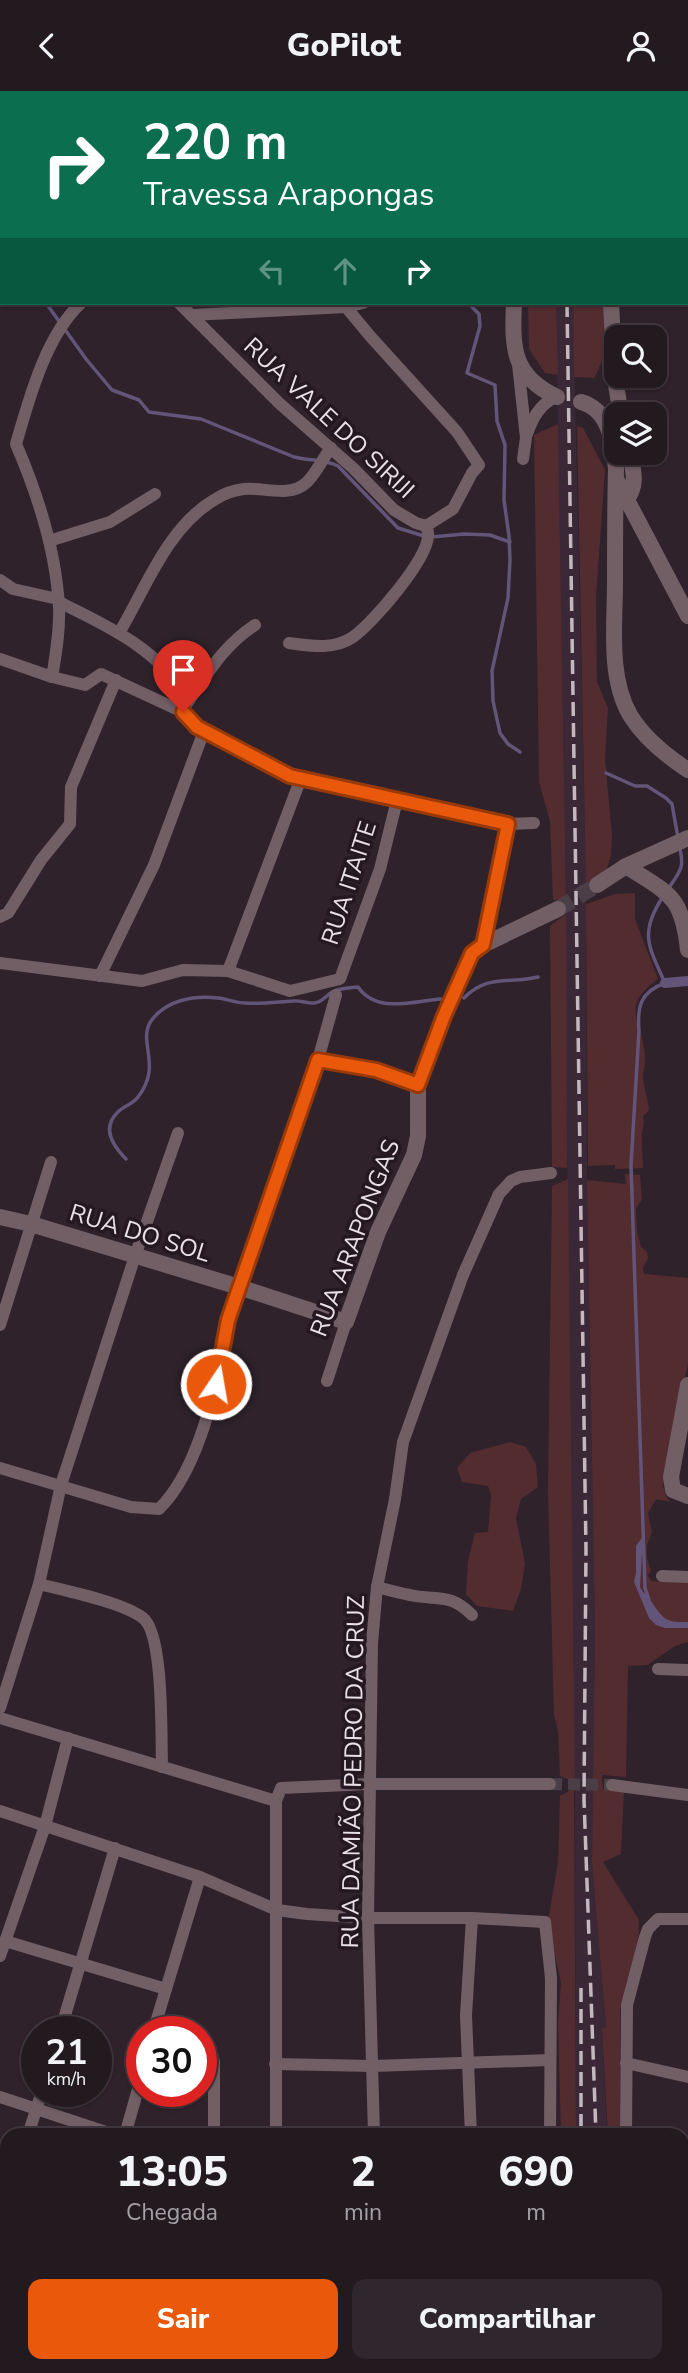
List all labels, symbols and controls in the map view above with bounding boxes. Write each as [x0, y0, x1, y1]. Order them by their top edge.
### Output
text: GoPilot [287, 24, 401, 67]
icon: back [28, 27, 66, 65]
icon: person [622, 27, 660, 65]
text: 220 m [143, 109, 287, 176]
icon: right [28, 119, 119, 210]
text: Travessa Arapongas [143, 173, 434, 216]
icon: left [253, 252, 291, 290]
icon: ahead [326, 252, 364, 290]
icon: right [399, 252, 437, 290]
map controls [604, 325, 667, 465]
button: search [604, 325, 667, 388]
street label: RUA VALE DO SIRIJI [237, 330, 421, 506]
button: layers [604, 402, 667, 465]
pin [153, 640, 213, 712]
icon: arrive [164, 651, 202, 689]
street label: RUA ITAITE [314, 817, 384, 949]
street label: RUA ARAPONGAS [303, 1135, 407, 1341]
street label: RUA DO SOL [66, 1196, 214, 1270]
position arrow [179, 1347, 253, 1421]
street label: RUA DAMIÃO PEDRO DA CRUZ [334, 1595, 372, 1949]
speed limit sign: 30 [126, 2016, 217, 2107]
text: 21 [45, 2029, 88, 2076]
text: km/h [47, 2067, 86, 2091]
text: 13:05 [116, 2144, 228, 2201]
text: 2 [350, 2144, 376, 2201]
text: 690 [498, 2144, 574, 2201]
text: Chegada [126, 2197, 218, 2228]
text: min [344, 2197, 382, 2228]
text: m [526, 2197, 546, 2228]
button: Sair [28, 2279, 338, 2359]
button: Compartilhar [352, 2279, 662, 2359]

